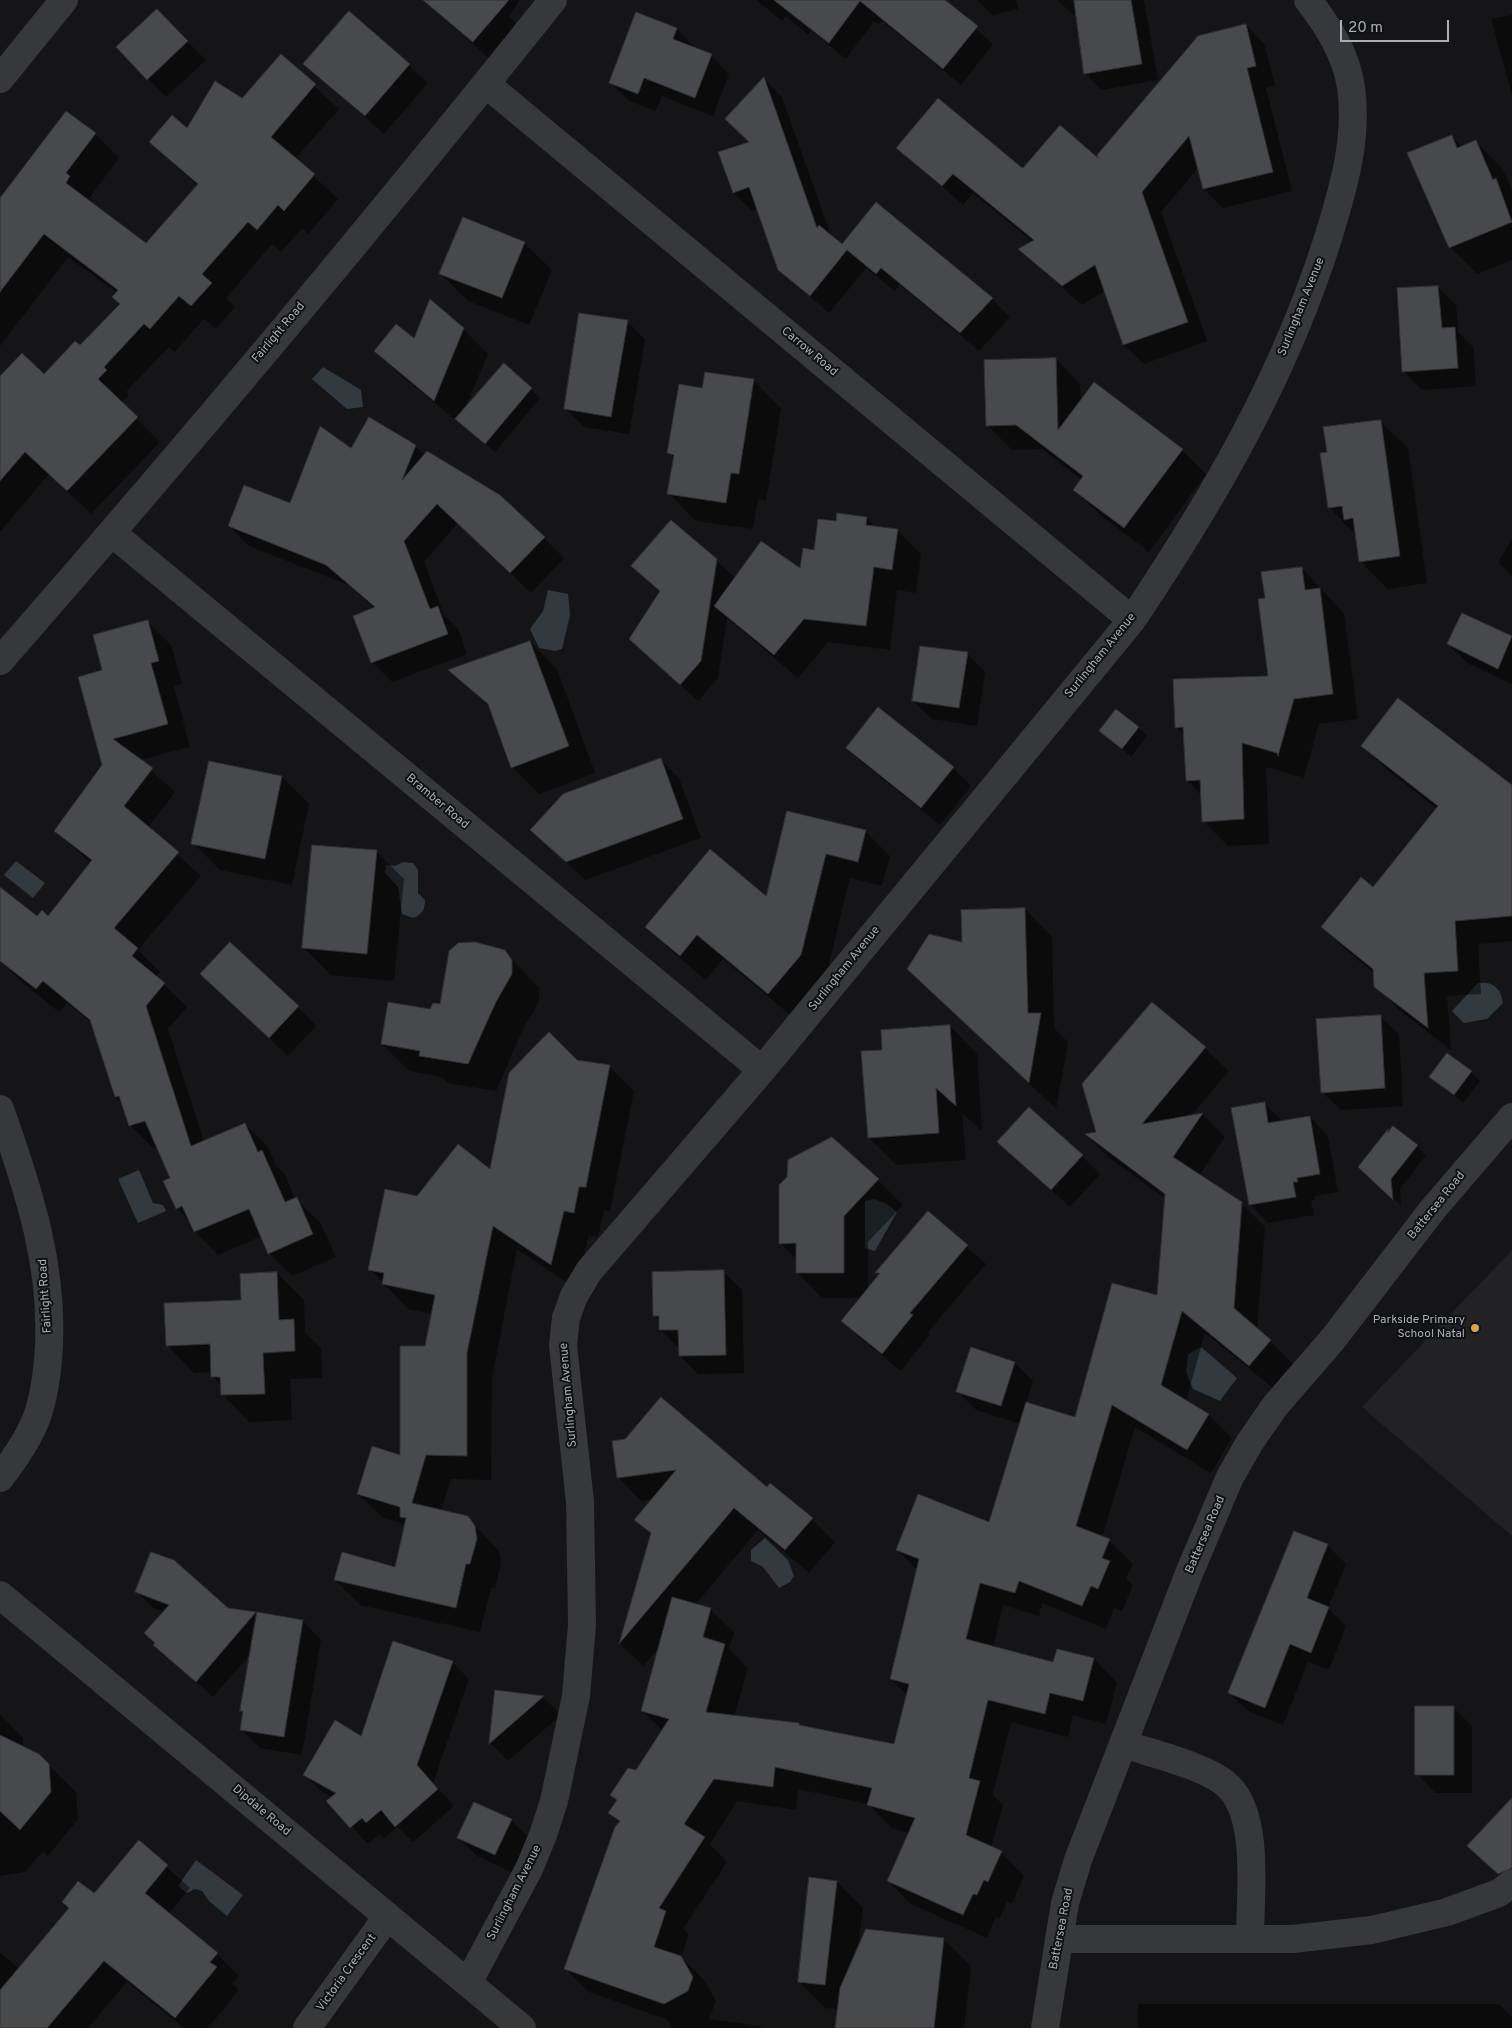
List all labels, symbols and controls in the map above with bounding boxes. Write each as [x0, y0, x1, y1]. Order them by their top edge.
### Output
scale bar [1342, 10, 1451, 42]
text: 20 m [1348, 19, 1383, 38]
street label: Surlingham Avenue [1276, 256, 1328, 358]
street label: Fairlight Road [250, 300, 308, 366]
street label: Carrow Road [778, 324, 840, 380]
street label: Surlingham Avenue [1062, 611, 1140, 701]
street label: Bramber Road [403, 772, 471, 832]
street label: Surlingham Avenue [806, 924, 884, 1014]
street label: Battersea Road [1405, 1169, 1469, 1243]
street label: Fairlight Road [36, 1258, 56, 1334]
place label: Parkside Primary School Natal [1373, 1314, 1465, 1342]
marker: Parkside Primary School Natal [1469, 1322, 1481, 1334]
street label: Surlingham Avenue [557, 1342, 581, 1448]
street label: Battersea Road [1183, 1494, 1229, 1576]
street label: Dipdale Road [229, 1783, 293, 1839]
street label: Surlingham Avenue [485, 1843, 545, 1943]
street label: Battersea Road [1047, 1887, 1077, 1971]
street label: Victoria Crescent [314, 1931, 380, 2015]

